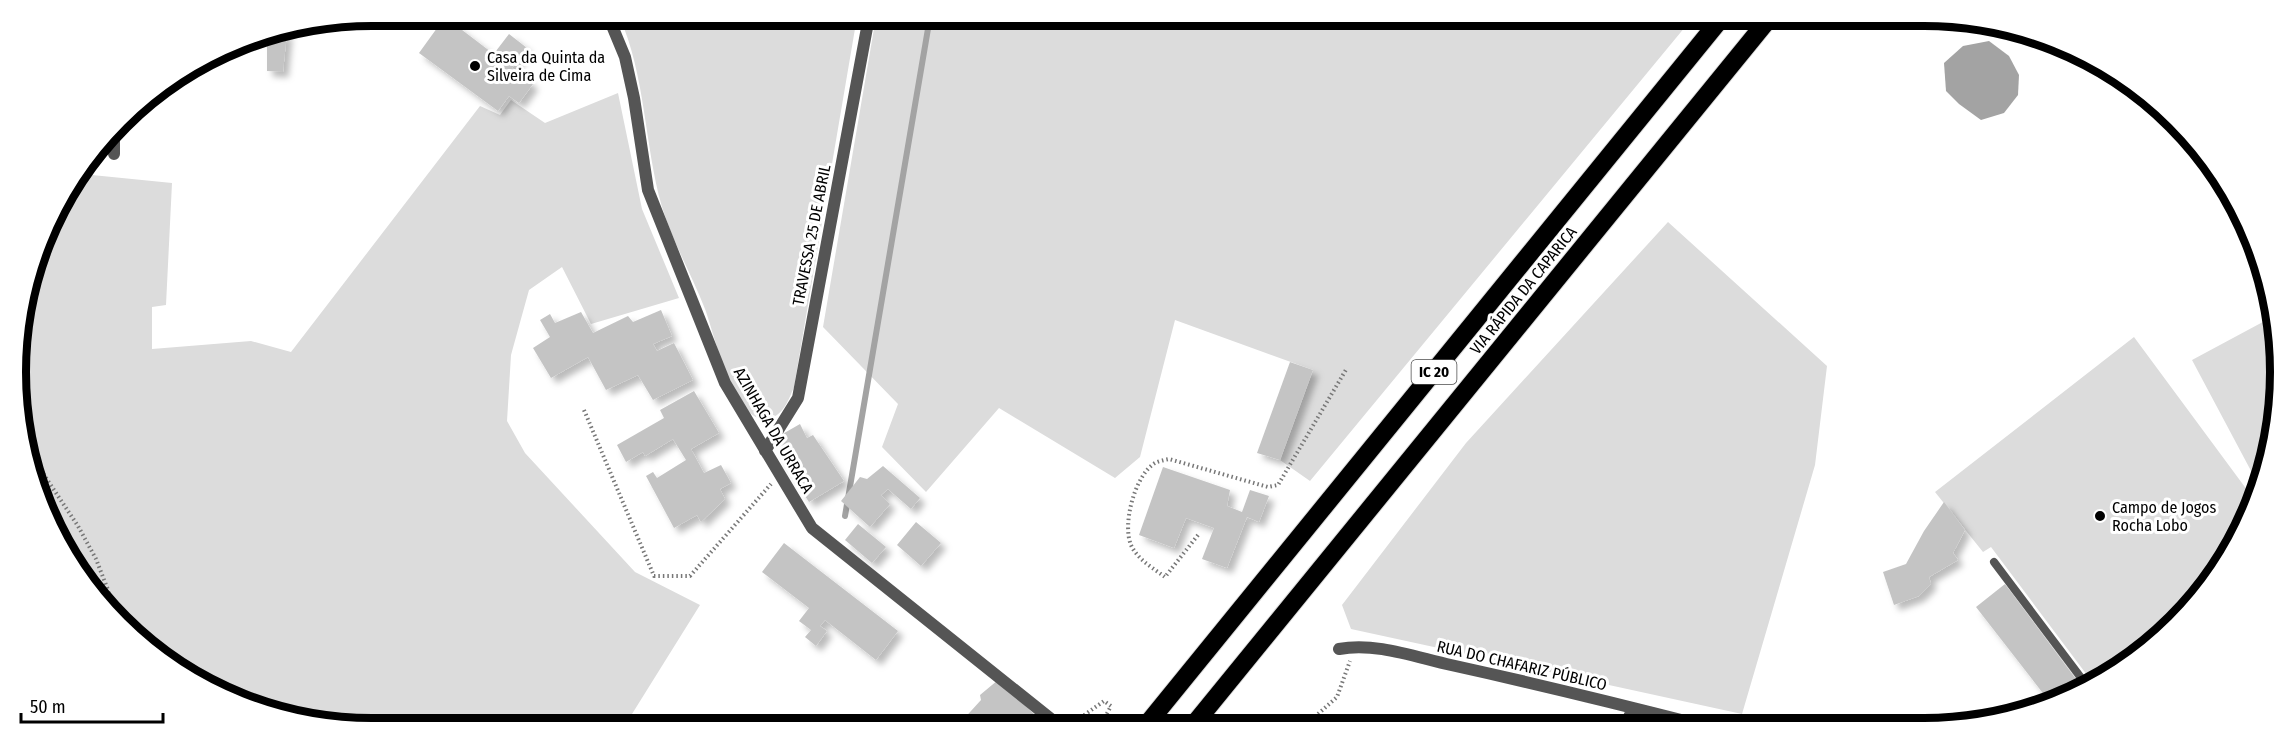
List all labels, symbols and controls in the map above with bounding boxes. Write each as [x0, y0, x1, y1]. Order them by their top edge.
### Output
place label: Casa da Quinta da Silveira de Cima [487, 48, 605, 85]
marker: Casa da Quinta da Silveira de Cima [468, 59, 482, 73]
street label: TRAVESSA 25 DE ABRIL [788, 163, 835, 307]
street label: VIA RÁPIDA DA CAPARICA [1466, 222, 1581, 358]
road number: IC 20 [1412, 360, 1456, 384]
street label: AZINHAGA DA URRACA [730, 364, 818, 497]
place label: Campo de Jogos Rocha Lobo [2112, 498, 2217, 535]
marker: Campo de Jogos Rocha Lobo [2093, 509, 2107, 523]
street label: RUA DO CHAFARIZ PÚBLICO [1435, 637, 1609, 694]
scale bar [21, 686, 164, 724]
text: 50 m [30, 696, 66, 718]

